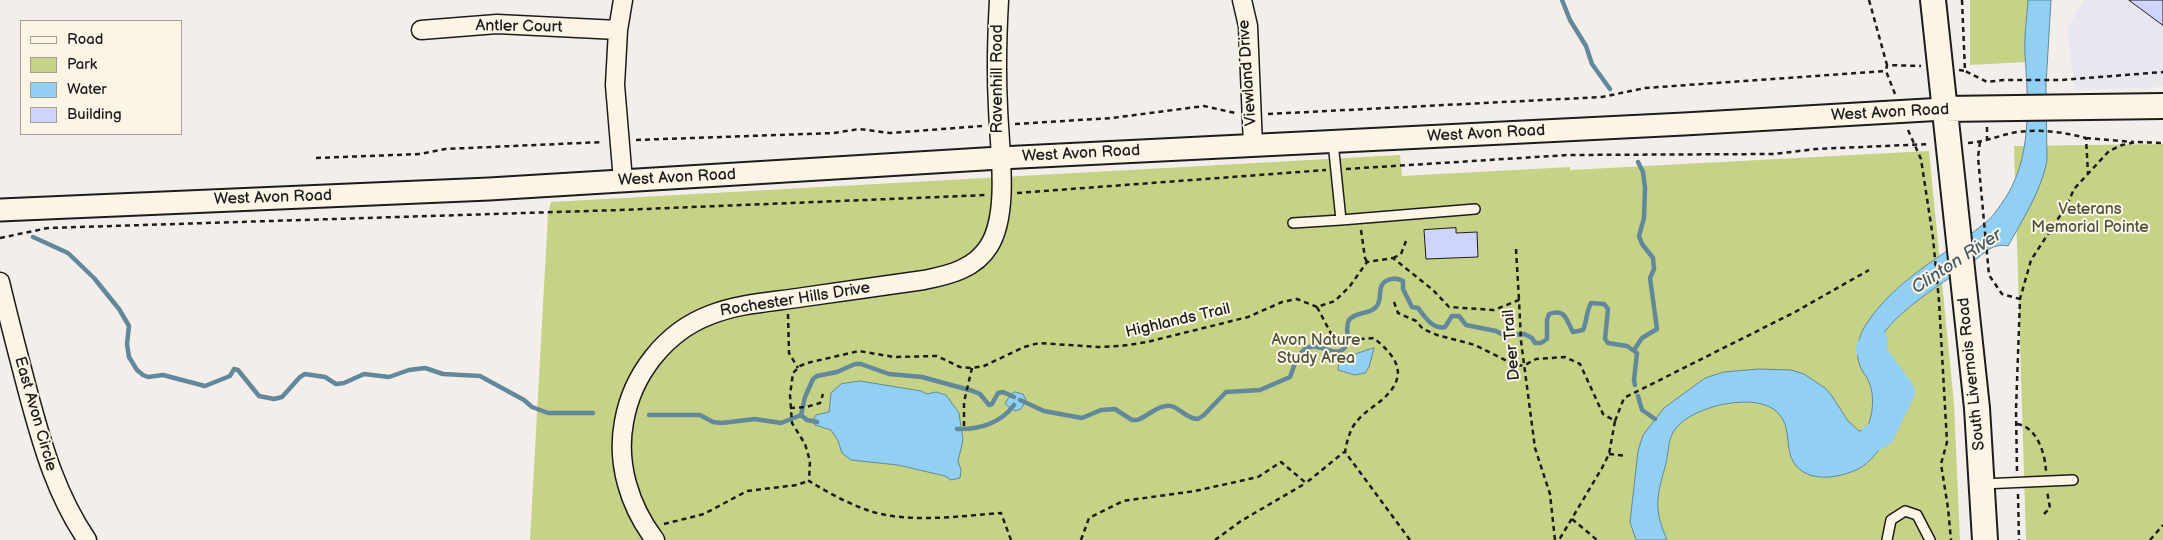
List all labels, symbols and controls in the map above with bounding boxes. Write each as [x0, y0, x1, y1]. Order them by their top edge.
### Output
street label: Antler Court [475, 17, 563, 37]
street label: Viewland Drive [1235, 19, 1261, 127]
legend [20, 20, 182, 135]
street label: Ravenhill Road [988, 24, 1008, 134]
text: Road [67, 30, 103, 49]
text: Park [67, 55, 97, 74]
text: Water [67, 80, 107, 99]
street label: West Avon Road [1830, 100, 1950, 126]
text: Building [67, 105, 122, 124]
street label: West Avon Road [1426, 121, 1546, 147]
street label: West Avon Road [1021, 141, 1141, 167]
street label: West Avon Road [617, 165, 737, 191]
street label: West Avon Road [214, 186, 332, 210]
park label: Veterans Memorial Pointe [2031, 200, 2149, 238]
water label: Clinton River [1908, 225, 2006, 299]
street label: Rochester Hills Drive [719, 279, 871, 321]
street label: South Livernois Road [1954, 297, 1990, 451]
street label: Highlands Trail [1124, 300, 1232, 342]
street label: Deer Trail [1499, 309, 1525, 381]
park label: Avon Nature Study Area [1271, 331, 1361, 369]
street label: East Avon Circle [9, 355, 61, 473]

